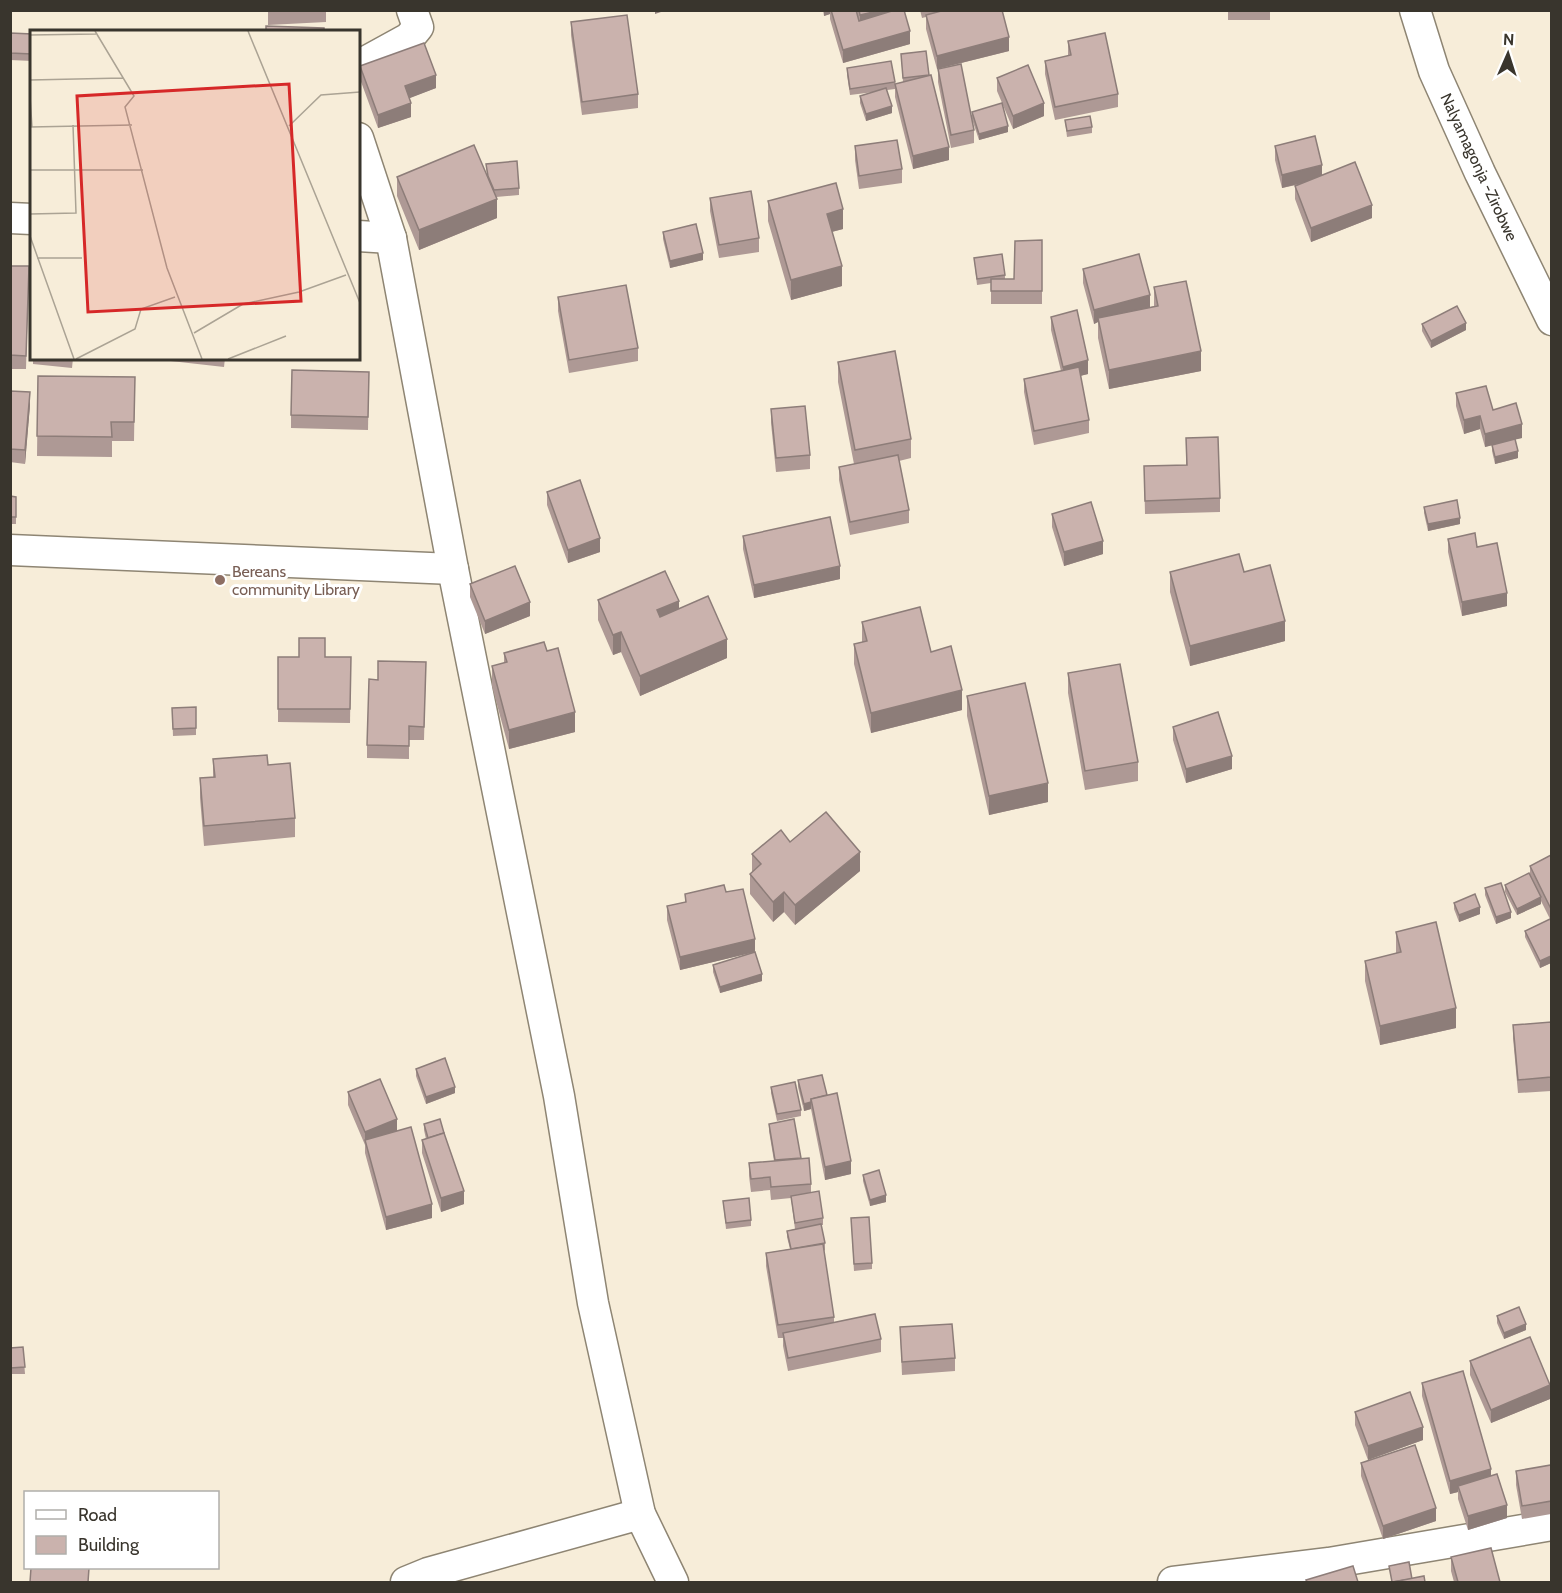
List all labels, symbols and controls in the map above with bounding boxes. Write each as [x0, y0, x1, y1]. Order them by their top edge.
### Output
north arrow [1478, 24, 1538, 84]
inset map [30, 30, 360, 360]
text: N [1503, 30, 1515, 49]
street label: Nalyamagonja -Zirobwe [1436, 90, 1522, 244]
place label: Bereans community Library [232, 562, 360, 599]
marker: Bereans community Library [213, 573, 227, 587]
legend [24, 1491, 219, 1569]
text: Road [78, 1504, 117, 1526]
text: Building [78, 1534, 140, 1556]

